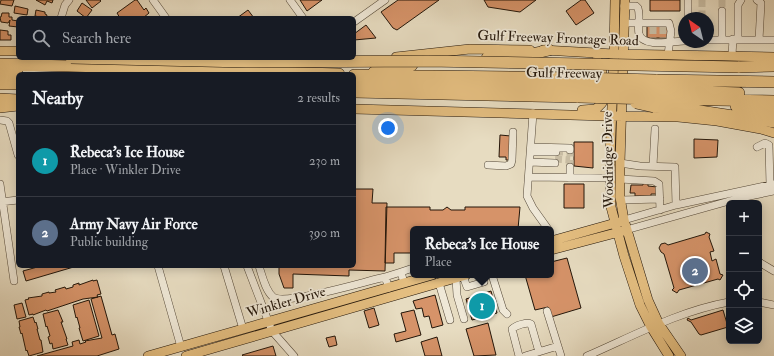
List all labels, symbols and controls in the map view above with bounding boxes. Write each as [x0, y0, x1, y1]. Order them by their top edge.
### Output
north arrow [678, 12, 714, 48]
search box [16, 16, 356, 60]
icon: search [30, 27, 52, 49]
street label: Gulf Freeway Frontage Road [477, 27, 639, 50]
text: Search here [62, 29, 131, 48]
street label: Gulf Freeway [526, 64, 603, 83]
text: Nearby [32, 88, 83, 109]
text: 2 results [297, 90, 340, 106]
street label: Woodridge Drive [599, 111, 617, 210]
your location [378, 118, 398, 138]
text: Rebeca's Ice House [70, 143, 184, 162]
text: 1 [43, 153, 47, 169]
text: 230 m [309, 153, 340, 169]
text: Place · Winkler Drive [70, 162, 181, 178]
map controls [726, 200, 762, 344]
button: + [726, 200, 762, 236]
text: Army Navy Air Force [70, 215, 198, 234]
text: 2 [42, 225, 48, 241]
text: 390 m [309, 225, 340, 241]
popup [410, 226, 554, 278]
text: Public building [70, 234, 148, 250]
text: Rebeca's Ice House [425, 235, 539, 254]
button: − [726, 236, 762, 272]
text: Place [425, 254, 452, 270]
pin: 2 [682, 256, 708, 286]
button: locate [726, 272, 762, 308]
street label: Winkler Drive [244, 283, 328, 322]
pin: 1 [469, 291, 495, 321]
button: layers [726, 308, 762, 344]

